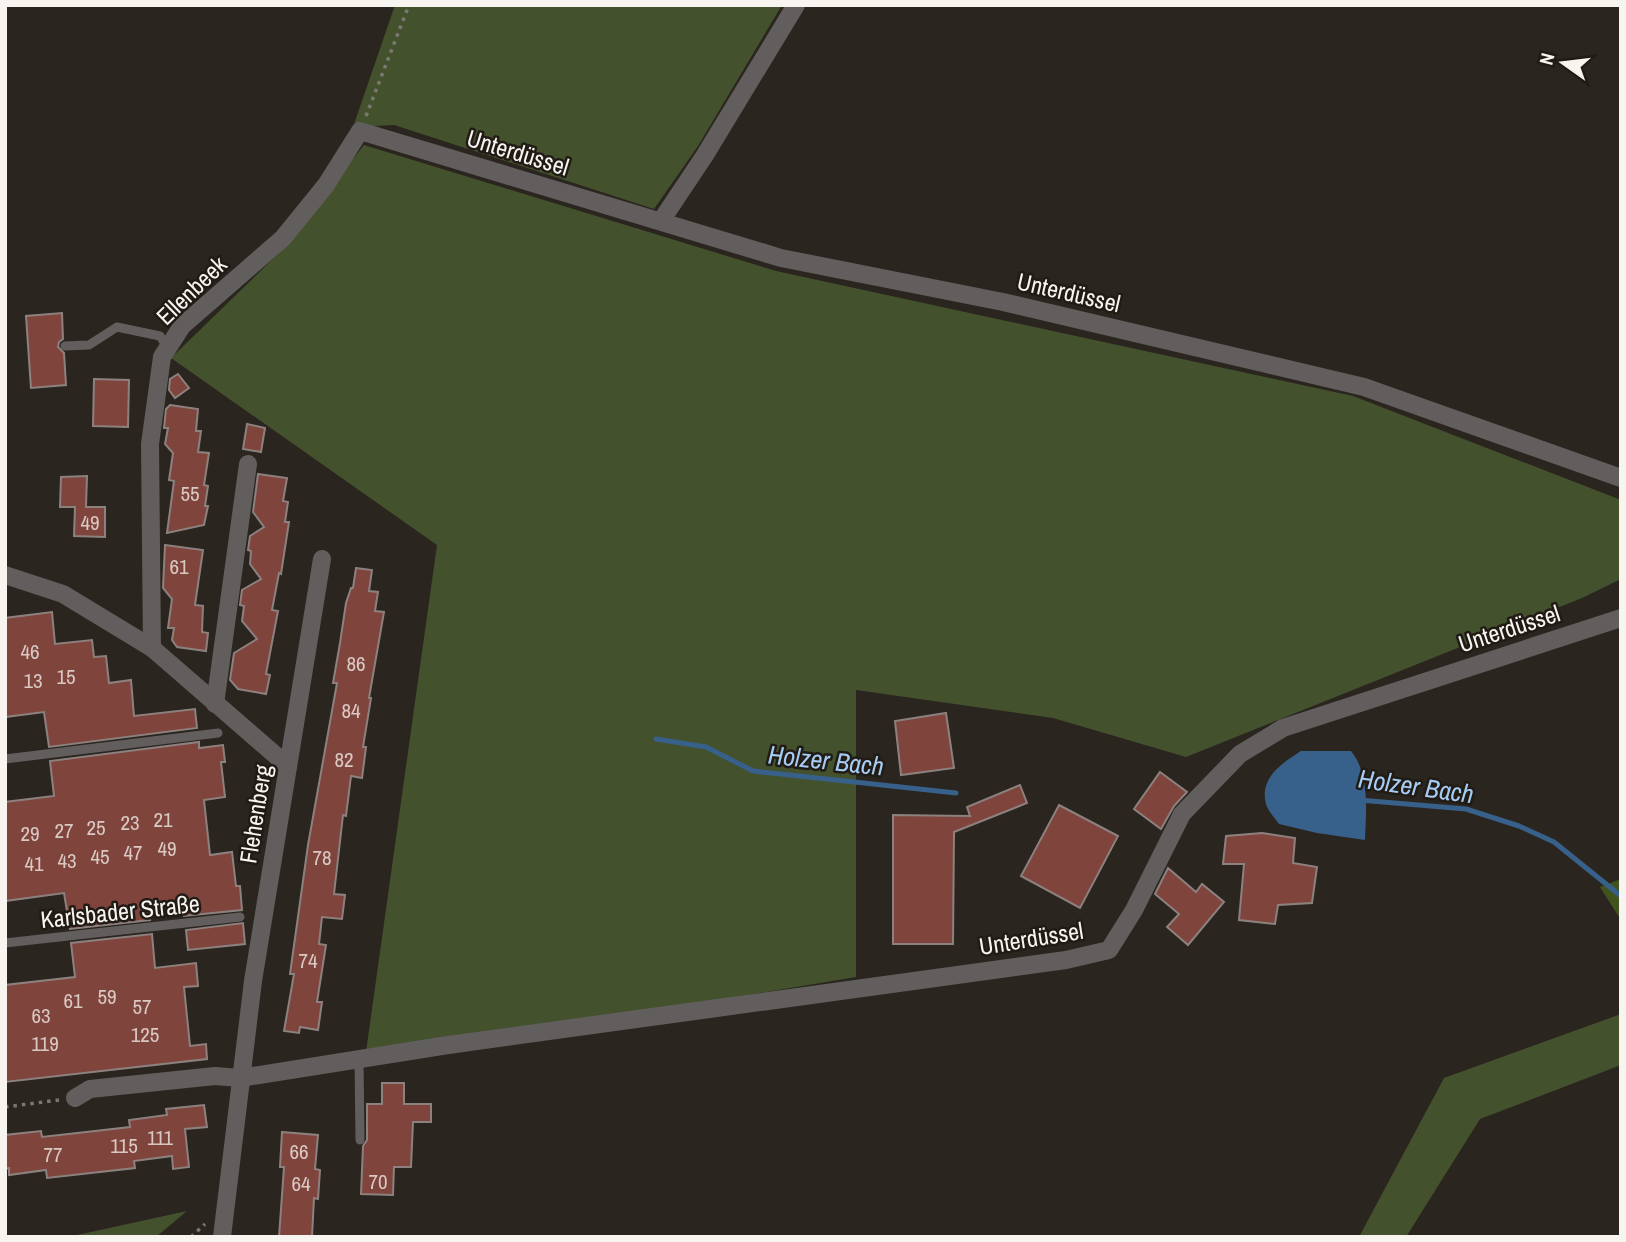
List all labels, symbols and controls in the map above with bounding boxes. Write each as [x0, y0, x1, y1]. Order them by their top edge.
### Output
north arrow [1528, 28, 1598, 98]
text: N [1533, 50, 1560, 67]
street label: Unterdüssel [463, 121, 573, 183]
street label: Ellenbeek [149, 248, 233, 332]
street label: Unterdüssel [1014, 265, 1124, 319]
house number: 55 [180, 479, 200, 508]
house number: 49 [80, 508, 100, 537]
house number: 61 [169, 552, 189, 581]
street label: Unterdüssel [1454, 597, 1564, 659]
house number: 46 [20, 637, 40, 666]
house number: 86 [346, 649, 366, 678]
house number: 15 [56, 662, 76, 691]
house number: 13 [23, 666, 43, 695]
house number: 84 [341, 696, 361, 725]
water label: Holzer Bach [766, 737, 886, 783]
house number: 82 [334, 745, 354, 774]
water label: Holzer Bach [1356, 761, 1476, 811]
street label: Flehenberg [231, 762, 279, 866]
house number: 21 [153, 805, 173, 834]
house number: 23 [120, 808, 140, 837]
house number: 25 [86, 813, 106, 842]
house number: 27 [54, 816, 74, 845]
house number: 29 [20, 819, 40, 848]
house number: 49 [157, 834, 177, 863]
house number: 47 [123, 838, 143, 867]
house number: 45 [90, 842, 110, 871]
house number: 78 [312, 843, 332, 872]
house number: 43 [57, 846, 77, 875]
house number: 41 [24, 849, 44, 878]
street label: Karlsbader Straße [39, 887, 201, 935]
street label: Unterdüssel [977, 914, 1085, 962]
house number: 74 [298, 946, 318, 975]
house number: 59 [97, 982, 117, 1011]
house number: 61 [63, 986, 83, 1015]
house number: 57 [132, 992, 152, 1021]
house number: 63 [31, 1001, 51, 1030]
house number: 125 [131, 1020, 159, 1049]
house number: 119 [31, 1029, 59, 1058]
house number: 111 [147, 1123, 174, 1152]
house number: 115 [110, 1131, 138, 1160]
house number: 66 [289, 1137, 309, 1166]
house number: 77 [43, 1140, 63, 1169]
house number: 70 [368, 1167, 388, 1196]
house number: 64 [291, 1169, 311, 1198]

